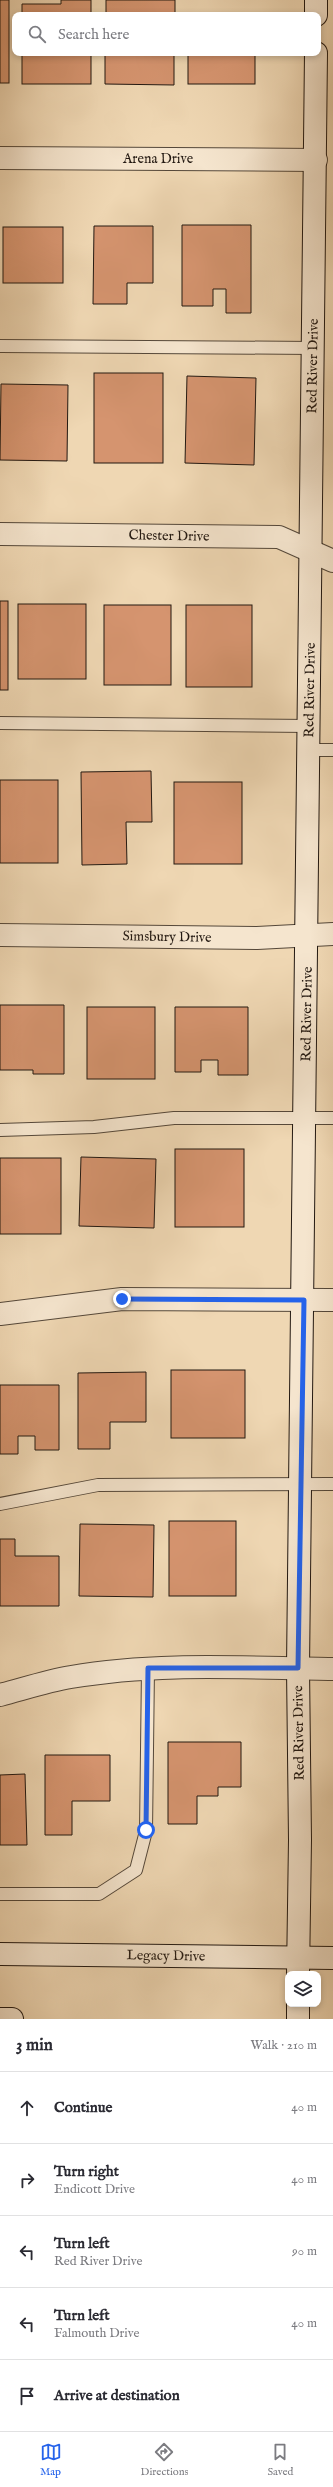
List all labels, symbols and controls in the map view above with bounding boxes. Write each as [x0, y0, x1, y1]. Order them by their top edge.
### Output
search box [12, 12, 321, 56]
icon: search [26, 23, 48, 45]
text: Search here [58, 25, 129, 44]
street label: Arena Drive [122, 150, 194, 168]
street label: Red River Drive [303, 318, 323, 414]
street label: Chester Drive [128, 526, 210, 546]
street label: Red River Drive [300, 642, 320, 738]
street label: Simsbury Drive [122, 927, 212, 947]
street label: Red River Drive [297, 966, 317, 1062]
route end [113, 1290, 131, 1308]
street label: Red River Drive [289, 1685, 309, 1781]
route start [137, 1821, 155, 1839]
street label: Legacy Drive [126, 1946, 206, 1966]
map controls [285, 1971, 321, 2007]
button: layers [285, 1971, 321, 2007]
text: 3 min [16, 2035, 53, 2056]
text: Walk · 210 m [251, 2037, 317, 2054]
icon: ahead [16, 2097, 38, 2119]
text: Continue [54, 2098, 112, 2117]
text: 40 m [291, 2099, 317, 2116]
text: Turn right [54, 2162, 119, 2181]
icon: right [16, 2169, 38, 2191]
text: 40 m [291, 2171, 317, 2188]
text: Endicott Drive [54, 2181, 135, 2198]
text: Turn left [54, 2234, 110, 2253]
icon: left [16, 2241, 38, 2263]
text: 90 m [292, 2243, 317, 2260]
text: Red River Drive [54, 2253, 142, 2270]
text: Turn left [54, 2306, 110, 2325]
icon: left [16, 2313, 38, 2335]
text: 40 m [291, 2315, 317, 2332]
text: Falmouth Drive [54, 2325, 139, 2342]
icon: arrive [16, 2385, 38, 2407]
text: Arrive at destination [54, 2386, 180, 2405]
tab: Map [40, 2441, 62, 2479]
tab: Directions [141, 2441, 188, 2479]
tab: Saved [267, 2441, 293, 2479]

